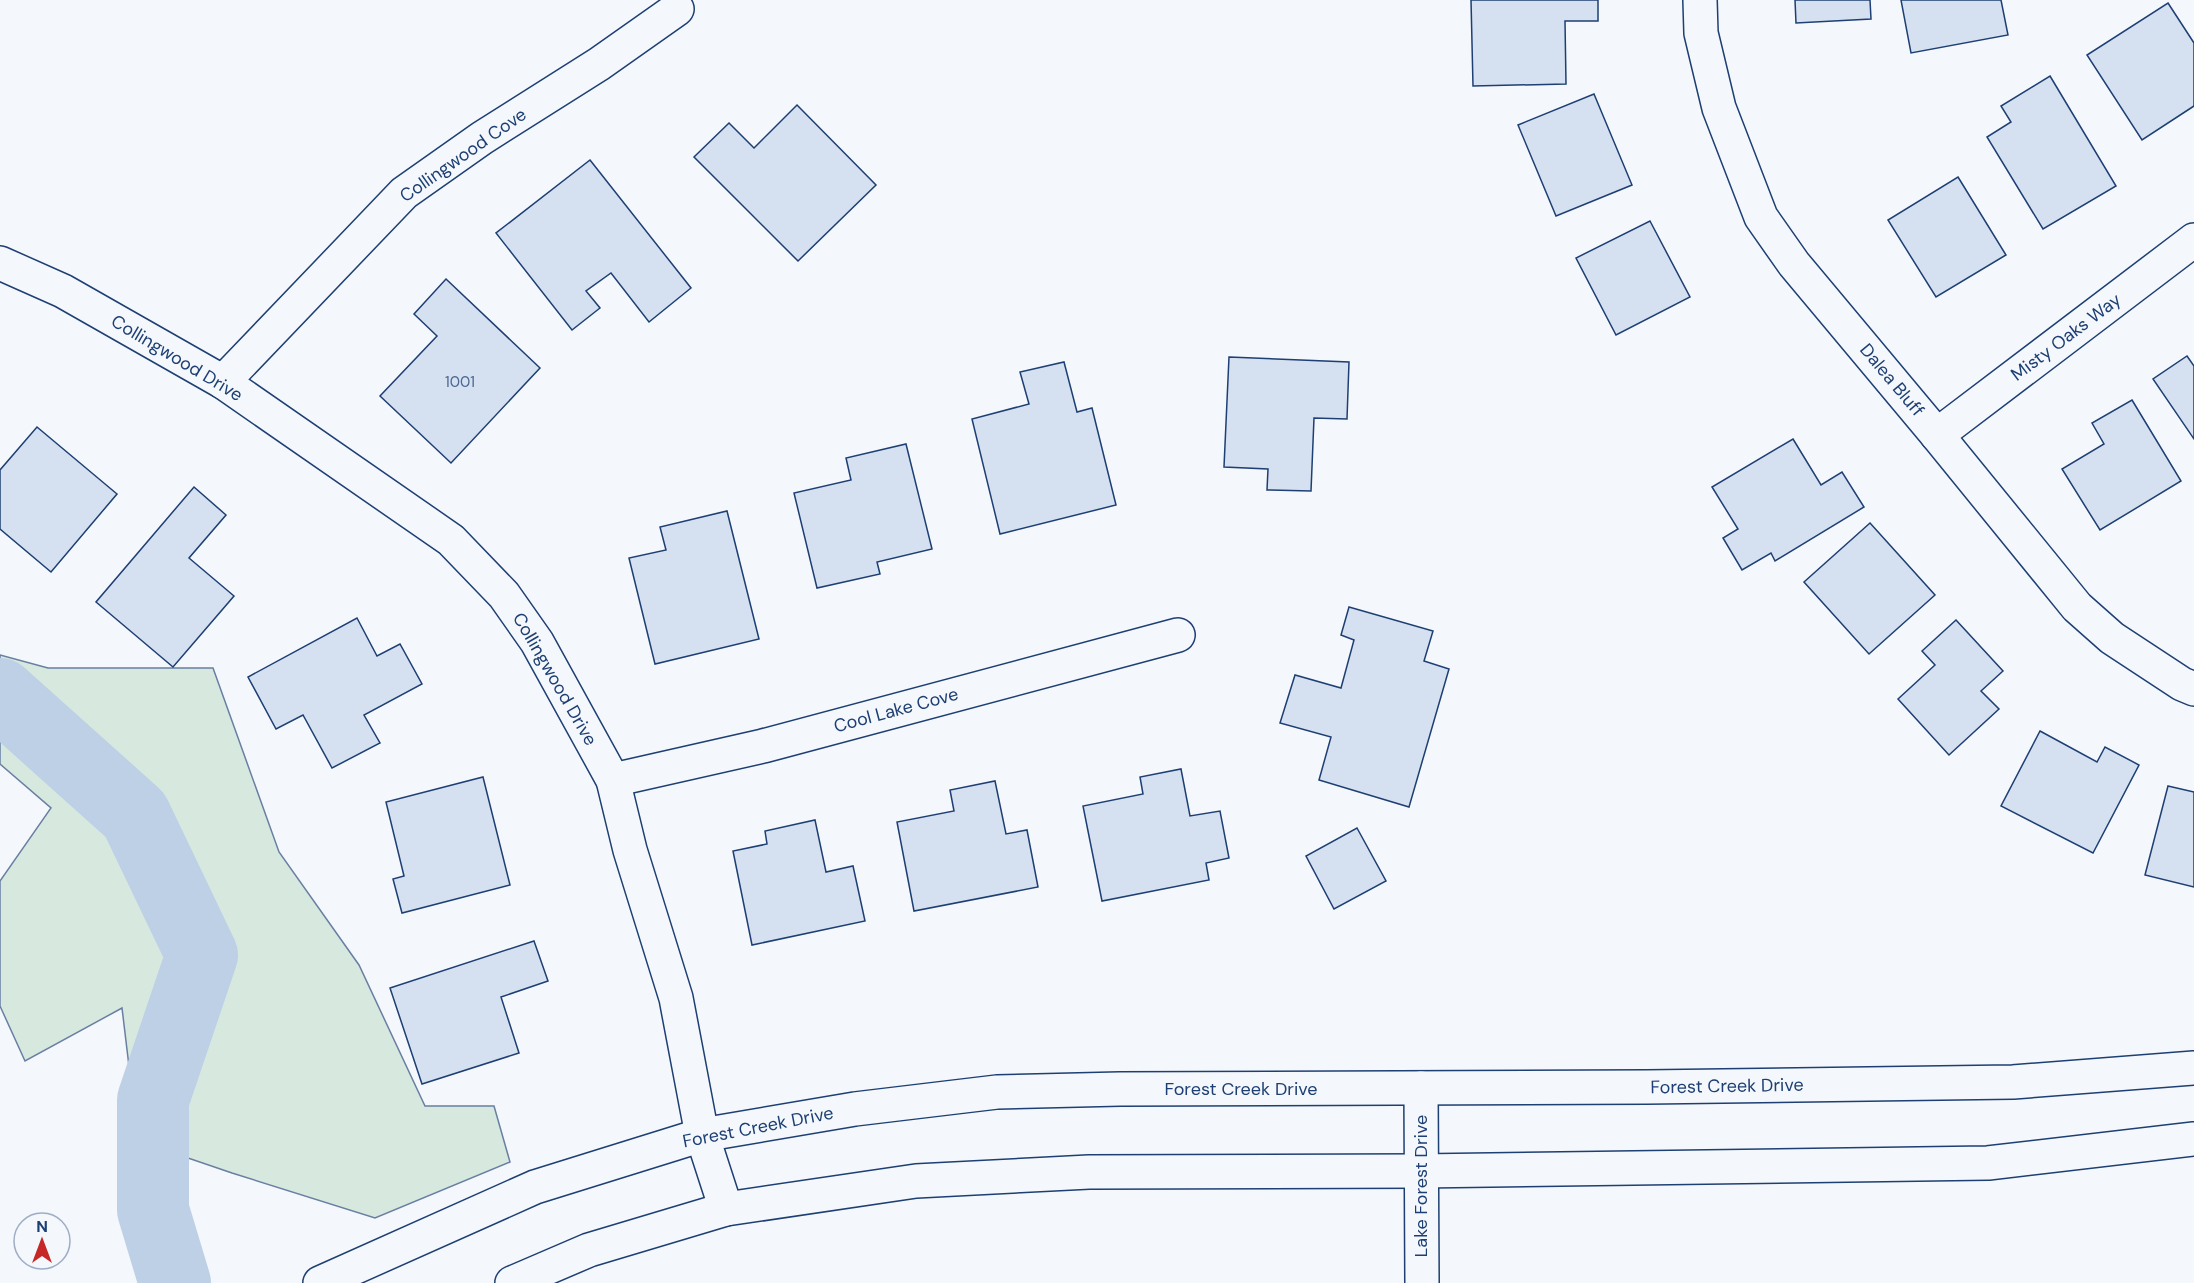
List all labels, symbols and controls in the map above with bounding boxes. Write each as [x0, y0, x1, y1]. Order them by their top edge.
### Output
street label: Collingwood Cove [395, 102, 531, 208]
street label: Misty Oaks Way [2006, 288, 2126, 386]
street label: Collingwood Drive [107, 309, 247, 407]
street label: Dalea Bluff [1854, 338, 1930, 422]
house number: 1001 [445, 372, 475, 392]
street label: Collingwood Drive [507, 608, 603, 750]
street label: Cool Lake Cove [831, 682, 961, 738]
street label: Forest Creek Drive [1650, 1073, 1804, 1099]
street label: Forest Creek Drive [1164, 1077, 1318, 1101]
street label: Forest Creek Drive [681, 1101, 835, 1153]
street label: Lake Forest Drive [1409, 1115, 1433, 1257]
north arrow [12, 1211, 72, 1271]
text: N [36, 1216, 48, 1237]

